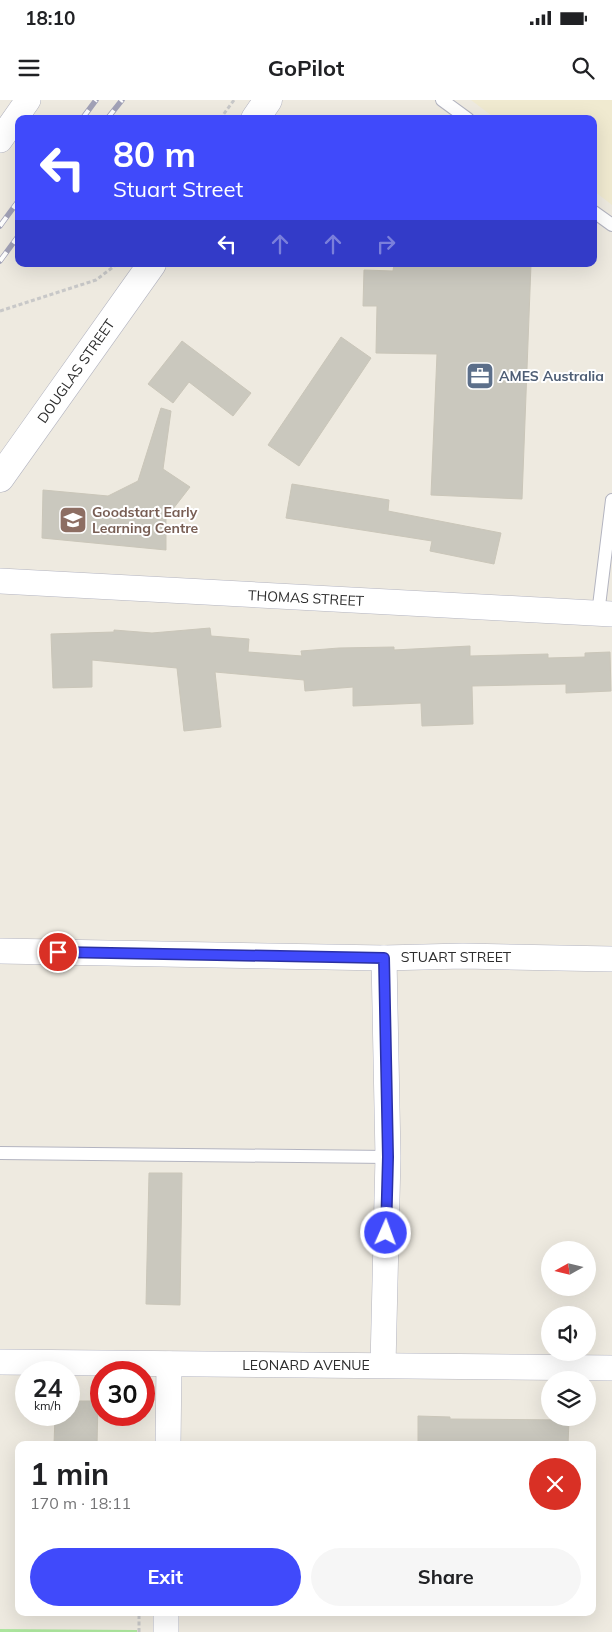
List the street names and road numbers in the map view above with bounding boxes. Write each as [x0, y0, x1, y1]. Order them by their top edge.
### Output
street label: DOUGLAS STREET [33, 315, 119, 427]
street label: THOMAS STREET [248, 586, 365, 610]
street label: STUART STREET [401, 948, 512, 966]
street label: LEONARD AVENUE [242, 1356, 370, 1374]

